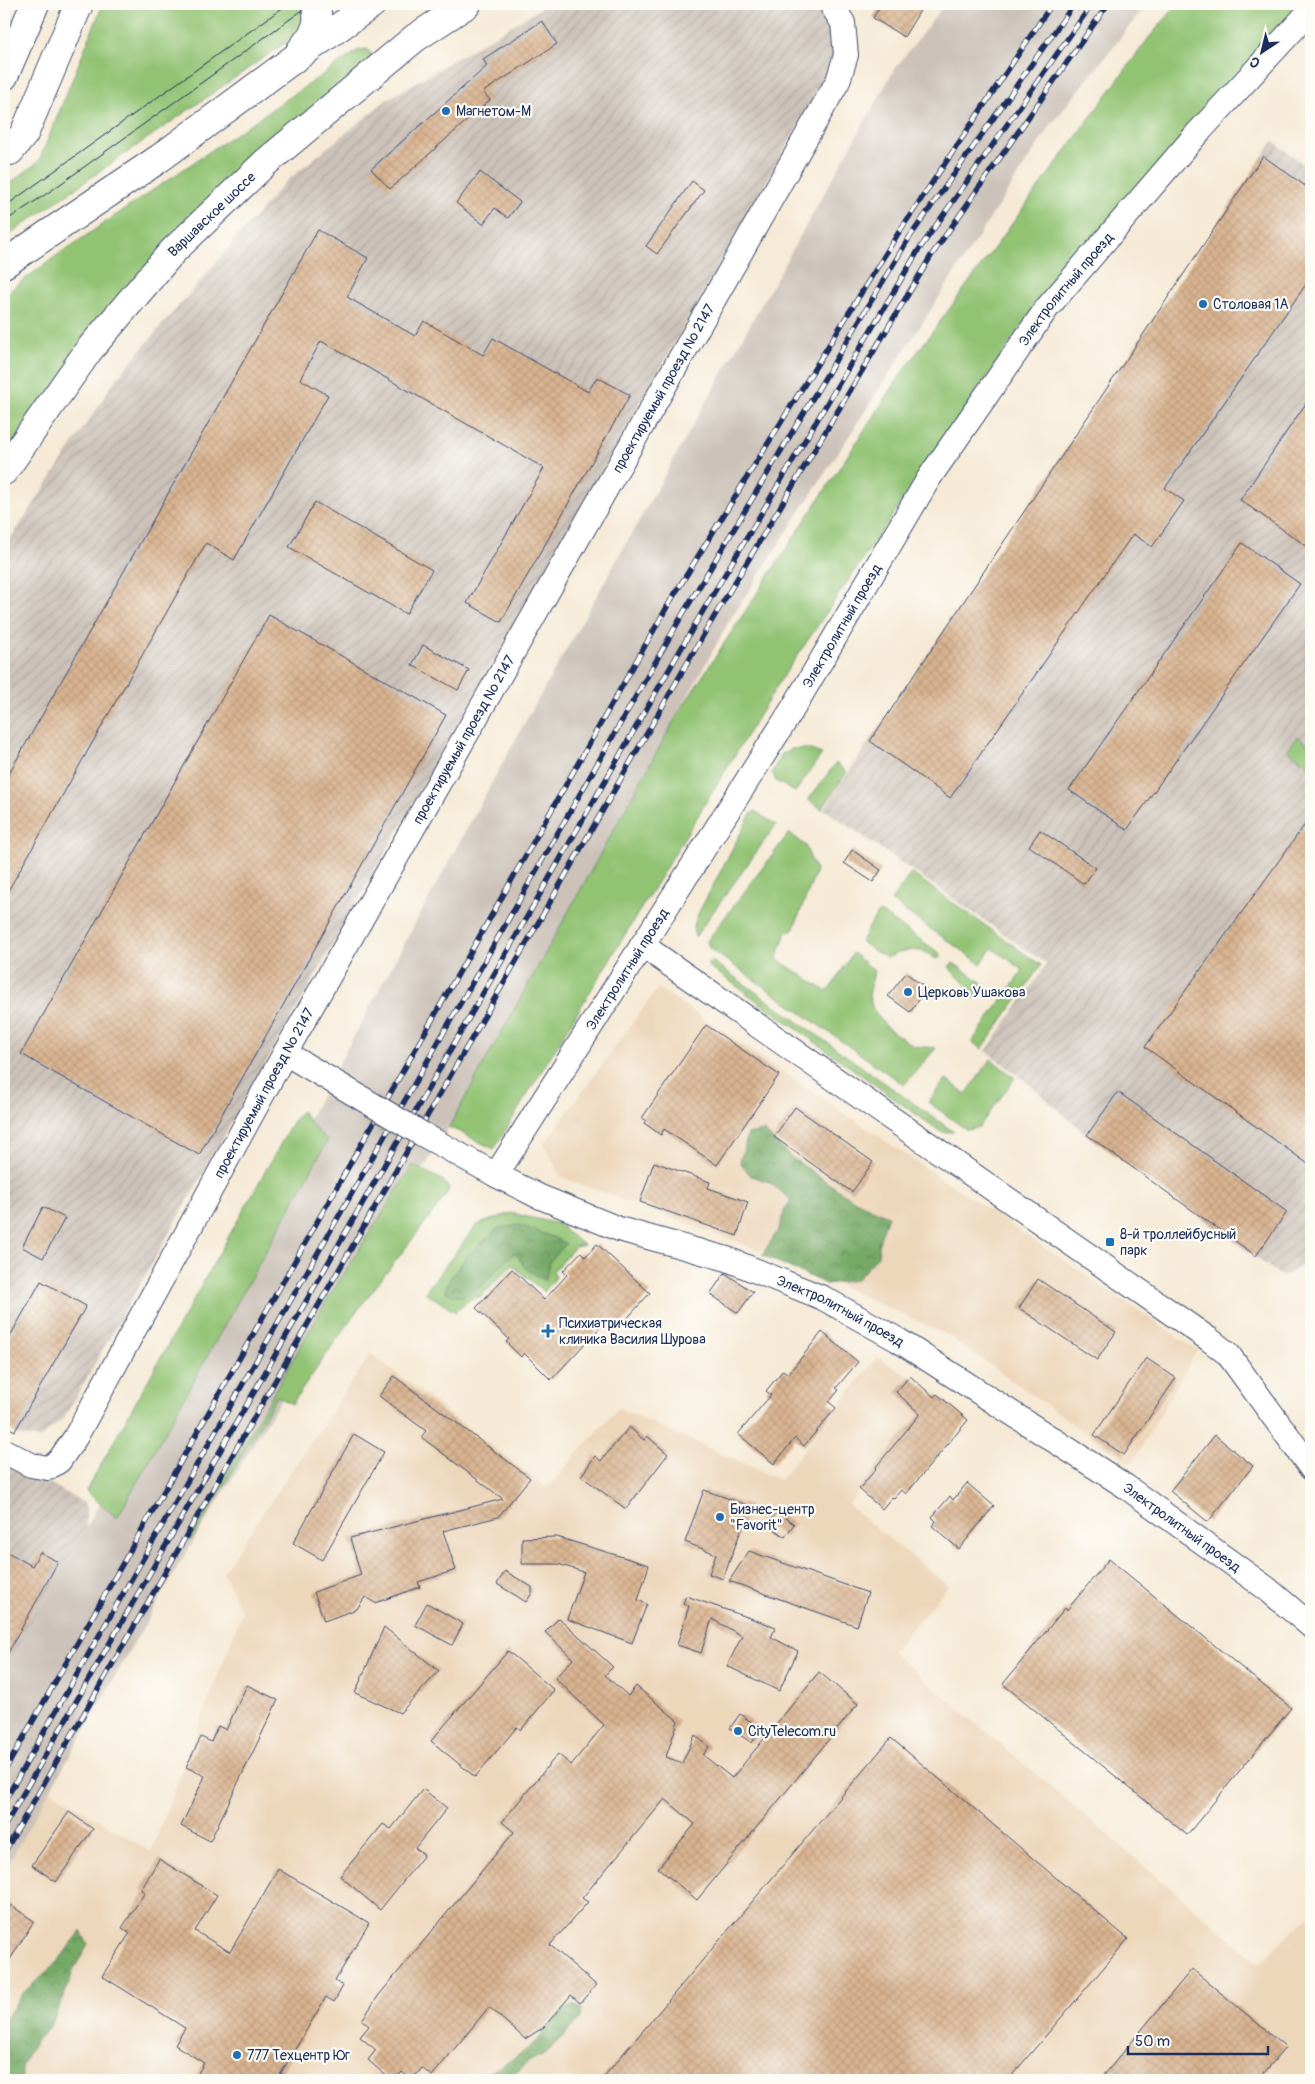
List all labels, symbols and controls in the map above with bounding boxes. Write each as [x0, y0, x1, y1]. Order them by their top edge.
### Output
north arrow [1238, 28, 1288, 78]
text: С [1246, 53, 1263, 72]
place label: Магнетом-М [456, 103, 531, 120]
marker: Магнетом-М [440, 105, 452, 117]
street label: Варшавское шоссе [164, 168, 259, 260]
street label: Электролитный проезд [1015, 229, 1117, 349]
place label: Столовая 1А [1213, 296, 1289, 313]
marker: Столовая 1А [1197, 298, 1209, 310]
street label: проектируемый проезд № 2147 [608, 300, 718, 476]
street label: Электролитный проезд [799, 560, 885, 691]
street label: проектируемый проезд № 2147 [409, 652, 518, 827]
street label: Электролитный проезд [582, 905, 672, 1033]
place label: Церковь Ушакова [918, 984, 1026, 1001]
marker: Церковь Ушакова [902, 986, 914, 998]
street label: проектируемый проезд № 2147 [210, 1004, 318, 1181]
place label: 8-й троллейбусный парк [1120, 1226, 1236, 1259]
marker: 8-й троллейбусный парк [1104, 1236, 1116, 1248]
street label: Электролитный проезд [774, 1272, 908, 1351]
place label: Психиатрическая клиника Василия Шурова [559, 1315, 706, 1348]
marker: Психиатрическая клиника Василия Шурова [541, 1324, 555, 1338]
street label: Электролитный проезд [1120, 1479, 1245, 1576]
place label: Бизнес-центр "Favorit" [730, 1501, 815, 1534]
marker: Бизнес-центр "Favorit" [714, 1511, 726, 1523]
place label: CityTelecom.ru [748, 1723, 836, 1740]
marker: CityTelecom.ru [732, 1725, 744, 1737]
scale bar [1128, 2024, 1268, 2056]
text: 50 m [1135, 2032, 1170, 2051]
place label: 777 Техцентр Юг [247, 2047, 350, 2064]
marker: 777 Техцентр Юг [231, 2049, 243, 2061]

